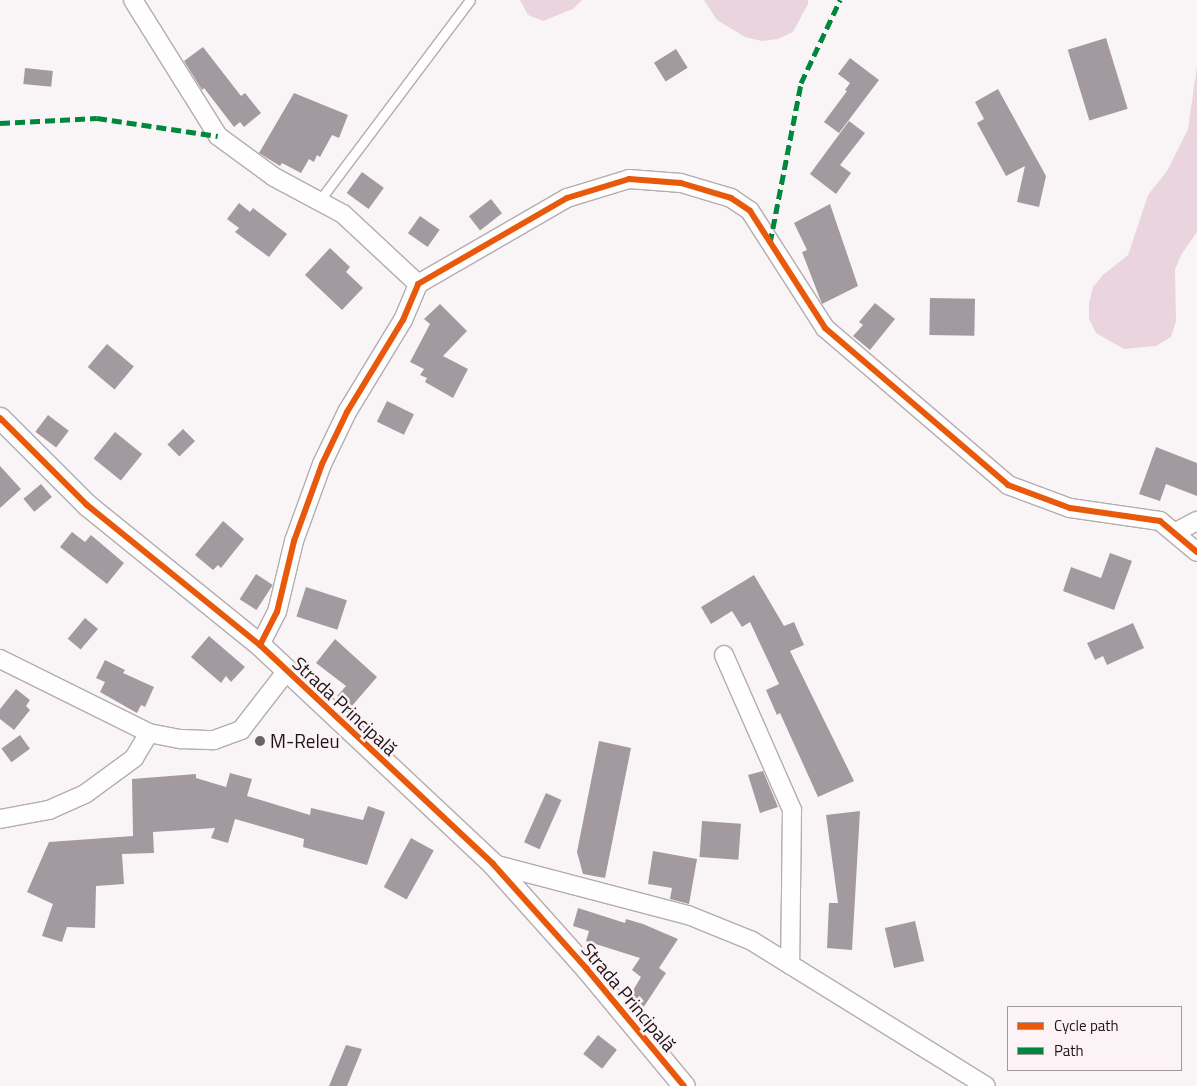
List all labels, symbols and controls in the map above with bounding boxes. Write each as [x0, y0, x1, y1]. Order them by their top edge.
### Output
street label: Strada Principală [288, 652, 402, 760]
place label: M-Releu [270, 730, 339, 752]
marker: M-Releu [254, 735, 266, 747]
street label: Strada Principală [577, 938, 681, 1056]
legend [1007, 1006, 1182, 1071]
text: Cycle path [1054, 1014, 1119, 1037]
text: Path [1054, 1039, 1084, 1062]

